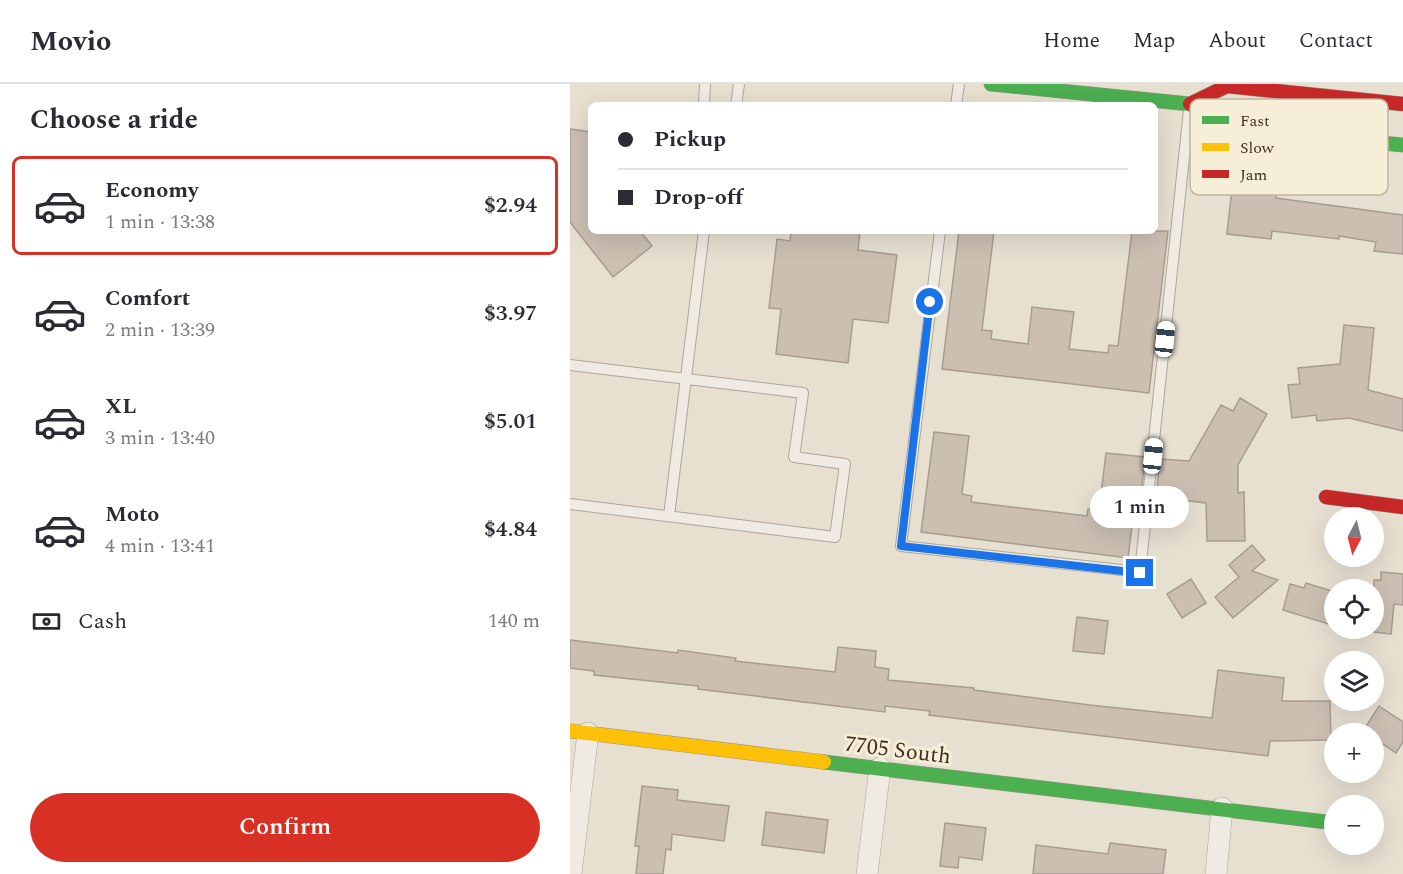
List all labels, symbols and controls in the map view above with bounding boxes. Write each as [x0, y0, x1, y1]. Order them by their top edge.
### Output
text: Movio [30, 20, 111, 63]
text: Home [1043, 25, 1100, 57]
text: Map [1133, 25, 1175, 57]
text: About [1208, 25, 1266, 57]
text: Contact [1299, 25, 1373, 57]
text: Choose a ride [30, 99, 198, 141]
legend [1190, 99, 1388, 195]
text: Fast [1240, 109, 1270, 133]
text: Pickup [654, 123, 726, 156]
text: Slow [1240, 136, 1275, 160]
text: Jam [1240, 163, 1268, 187]
text: Economy [105, 174, 198, 207]
icon: car [33, 179, 87, 233]
text: Drop-off [654, 181, 743, 214]
text: $2.94 [484, 189, 537, 222]
text: 1 min · 13:38 [105, 207, 215, 237]
text: Comfort [105, 282, 190, 315]
icon: car [33, 287, 87, 341]
route start [916, 288, 943, 315]
text: $3.97 [484, 297, 537, 330]
text: 2 min · 13:39 [105, 315, 215, 345]
car [1154, 320, 1176, 358]
text: XL [105, 390, 136, 423]
icon: car [33, 395, 87, 449]
text: $5.01 [484, 405, 537, 438]
text: 3 min · 13:40 [105, 423, 215, 453]
car [1142, 437, 1164, 475]
callout: 1 min [1090, 486, 1190, 528]
text: 1 min [1114, 492, 1165, 522]
text: Moto [105, 498, 159, 531]
icon: car [33, 503, 87, 557]
north arrow [1324, 507, 1384, 567]
map controls [1324, 507, 1384, 855]
text: $4.84 [484, 513, 537, 546]
text: 4 min · 13:41 [105, 531, 215, 561]
route end [1126, 559, 1153, 586]
button: locate [1324, 579, 1384, 639]
icon: cash [30, 605, 63, 638]
text: Cash [78, 605, 127, 638]
text: 140 m [488, 606, 540, 636]
button: layers [1324, 651, 1384, 711]
button: + [1324, 723, 1384, 783]
street label: 7705 South [843, 728, 953, 773]
button: Confirm [30, 793, 540, 862]
button: − [1324, 795, 1384, 855]

